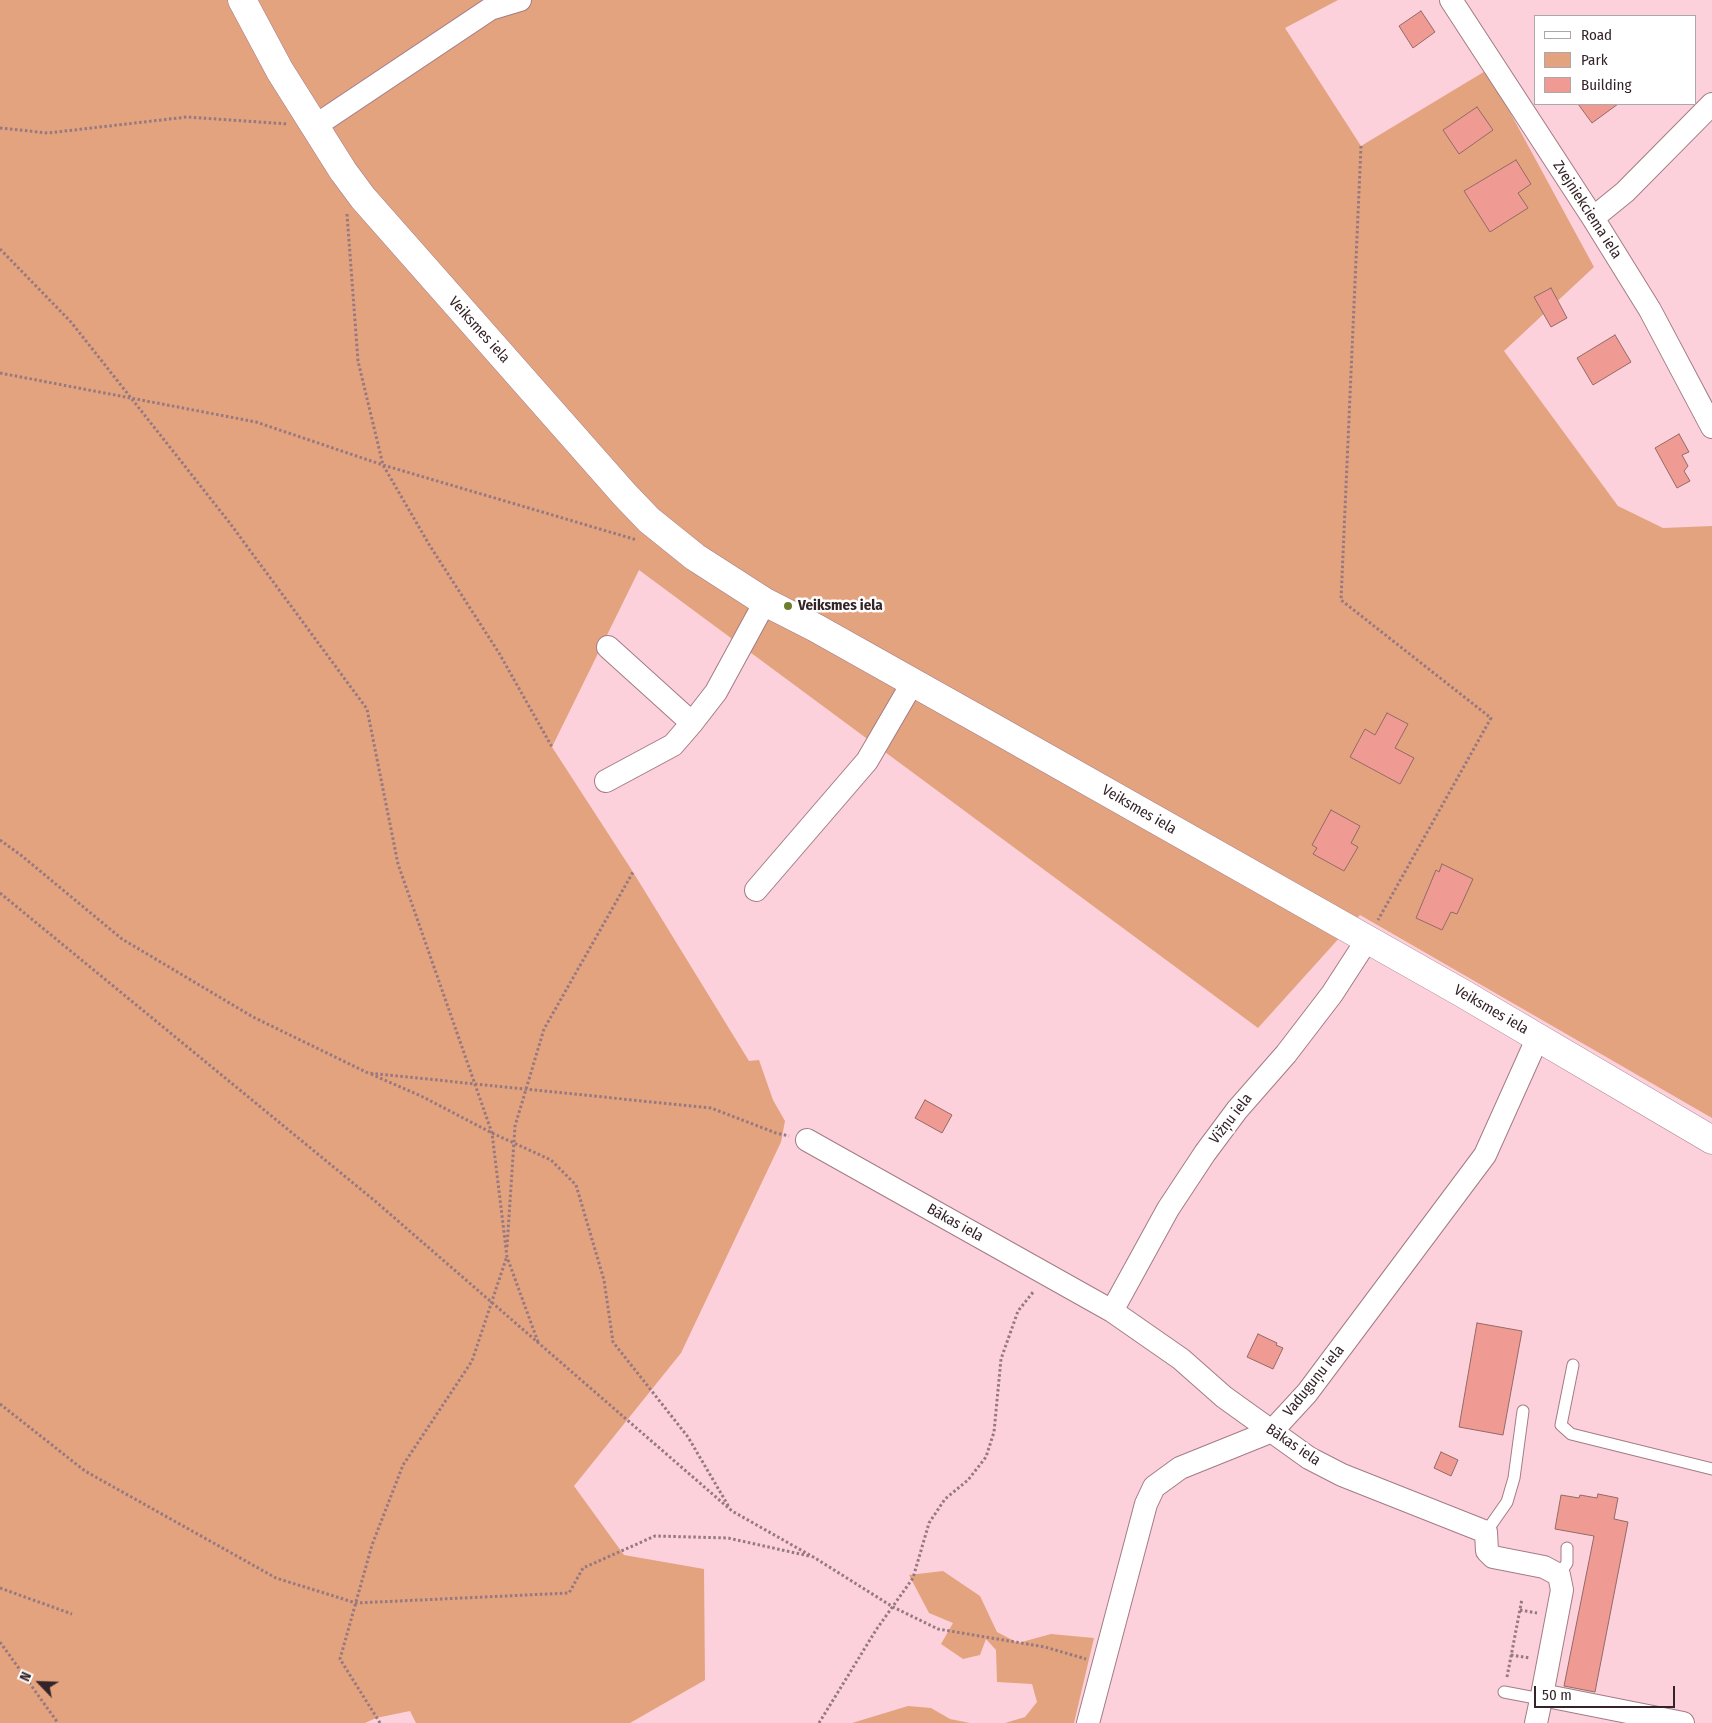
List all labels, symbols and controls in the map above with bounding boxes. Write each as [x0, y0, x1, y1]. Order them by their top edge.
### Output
legend [1534, 15, 1697, 105]
text: Road [1581, 26, 1612, 44]
text: Park [1581, 51, 1608, 69]
text: Building [1581, 76, 1632, 94]
street label: Zvejniekciema iela [1549, 158, 1625, 262]
street label: Veiksmes iela [445, 293, 513, 367]
place label: Veiksmes iela [798, 597, 883, 615]
marker: Veiksmes iela [782, 600, 794, 612]
street label: Veiksmes iela [1099, 781, 1179, 839]
street label: Veiksmes iela [1451, 981, 1531, 1039]
street label: Vižņu iela [1206, 1090, 1256, 1148]
street label: Bākas iela [924, 1200, 986, 1246]
street label: Vaduguņu iela [1280, 1342, 1348, 1420]
street label: Bākas iela [1262, 1420, 1324, 1470]
north arrow [15, 1658, 65, 1708]
text: N [16, 1669, 35, 1684]
scale bar [1537, 1676, 1678, 1708]
text: 50 m [1542, 1686, 1572, 1704]

